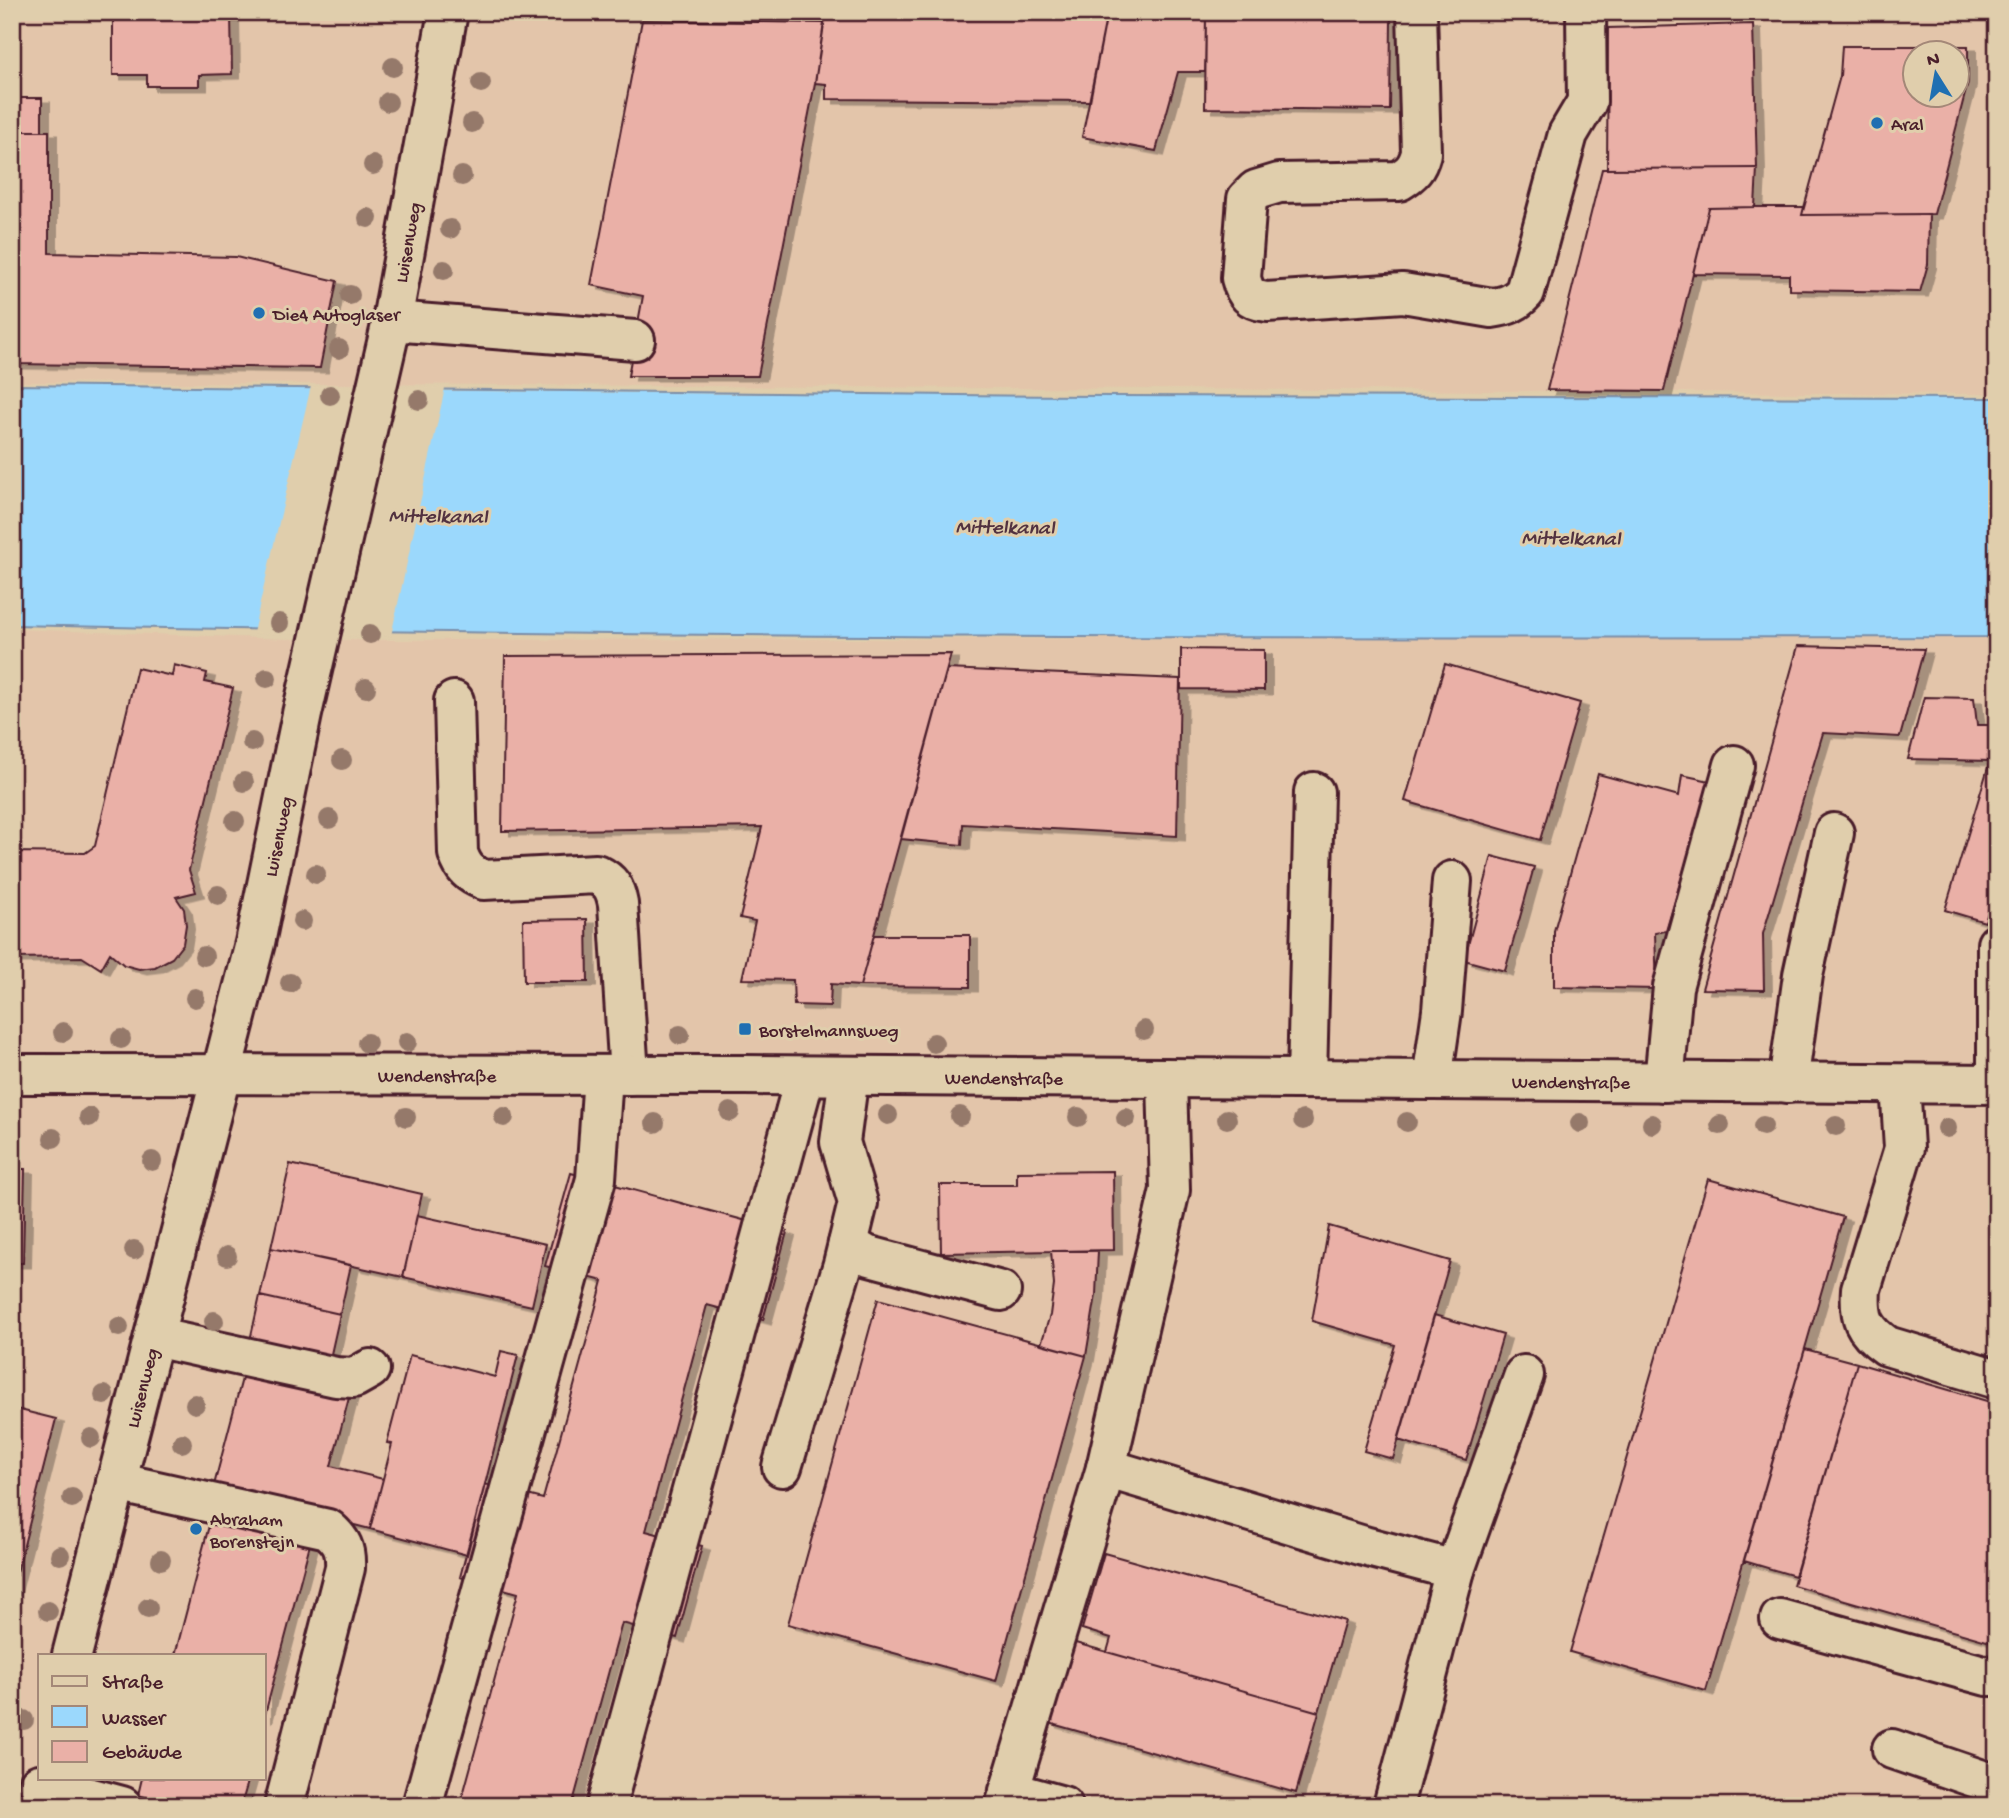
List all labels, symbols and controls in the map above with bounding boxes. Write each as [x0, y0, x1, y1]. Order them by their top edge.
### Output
north arrow [1900, 38, 1970, 108]
text: N [1925, 48, 1942, 73]
marker: Aral [1869, 115, 1885, 131]
place label: Aral [1891, 115, 1924, 138]
street label: Luisenweg [391, 201, 428, 285]
marker: Die4 Autoglaser [251, 305, 267, 321]
place label: Die4 Autoglaser [271, 305, 402, 328]
water label: Mittelkanal [388, 505, 489, 532]
water label: Mittelkanal [955, 516, 1056, 543]
water label: Mittelkanal [1521, 527, 1622, 554]
street label: Luisenweg [261, 795, 300, 879]
marker: Borstelmannsweg [737, 1021, 753, 1037]
place label: Borstelmannsweg [758, 1021, 899, 1044]
street label: Wendenstraße [378, 1066, 496, 1090]
street label: Wendenstraße [945, 1068, 1063, 1092]
street label: Wendenstraße [1512, 1073, 1630, 1096]
street label: Luisenweg [123, 1346, 165, 1431]
place label: Abraham Borenstejn [209, 1510, 294, 1555]
marker: Abraham Borenstejn [188, 1521, 204, 1537]
legend [38, 1654, 266, 1780]
text: Straße [102, 1672, 164, 1697]
text: Wasser [102, 1708, 167, 1733]
text: Gebäude [102, 1742, 183, 1767]

